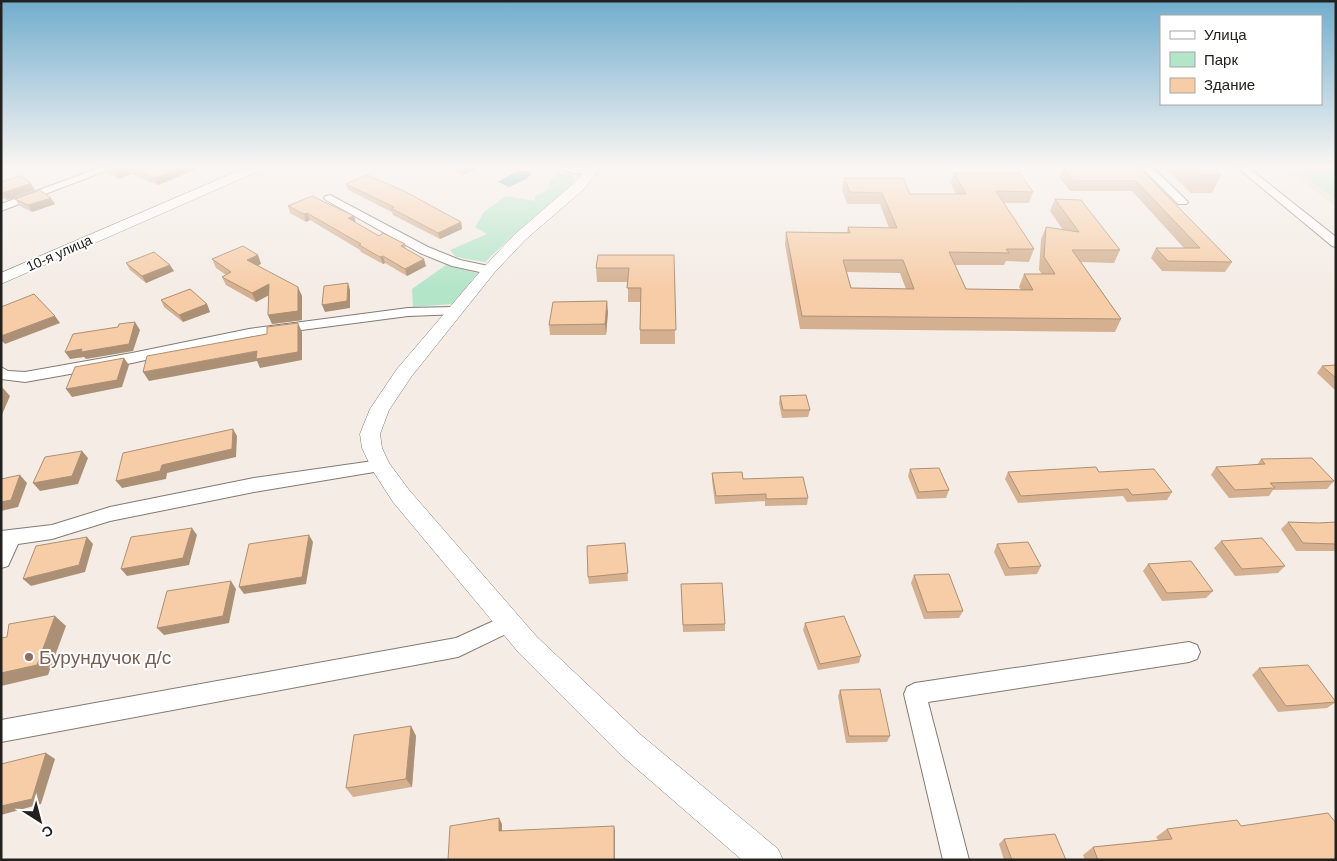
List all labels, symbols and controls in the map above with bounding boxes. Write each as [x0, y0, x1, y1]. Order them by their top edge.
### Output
legend [1160, 15, 1322, 105]
text: Улица [1204, 26, 1247, 43]
text: Парк [1204, 51, 1238, 68]
text: Здание [1204, 76, 1255, 93]
street label: 10-я улица [24, 231, 95, 275]
place label: Бурундучок д/с [39, 647, 171, 668]
marker: Бурундучок д/с [23, 651, 35, 663]
north arrow [15, 796, 65, 846]
text: С [39, 822, 56, 841]

